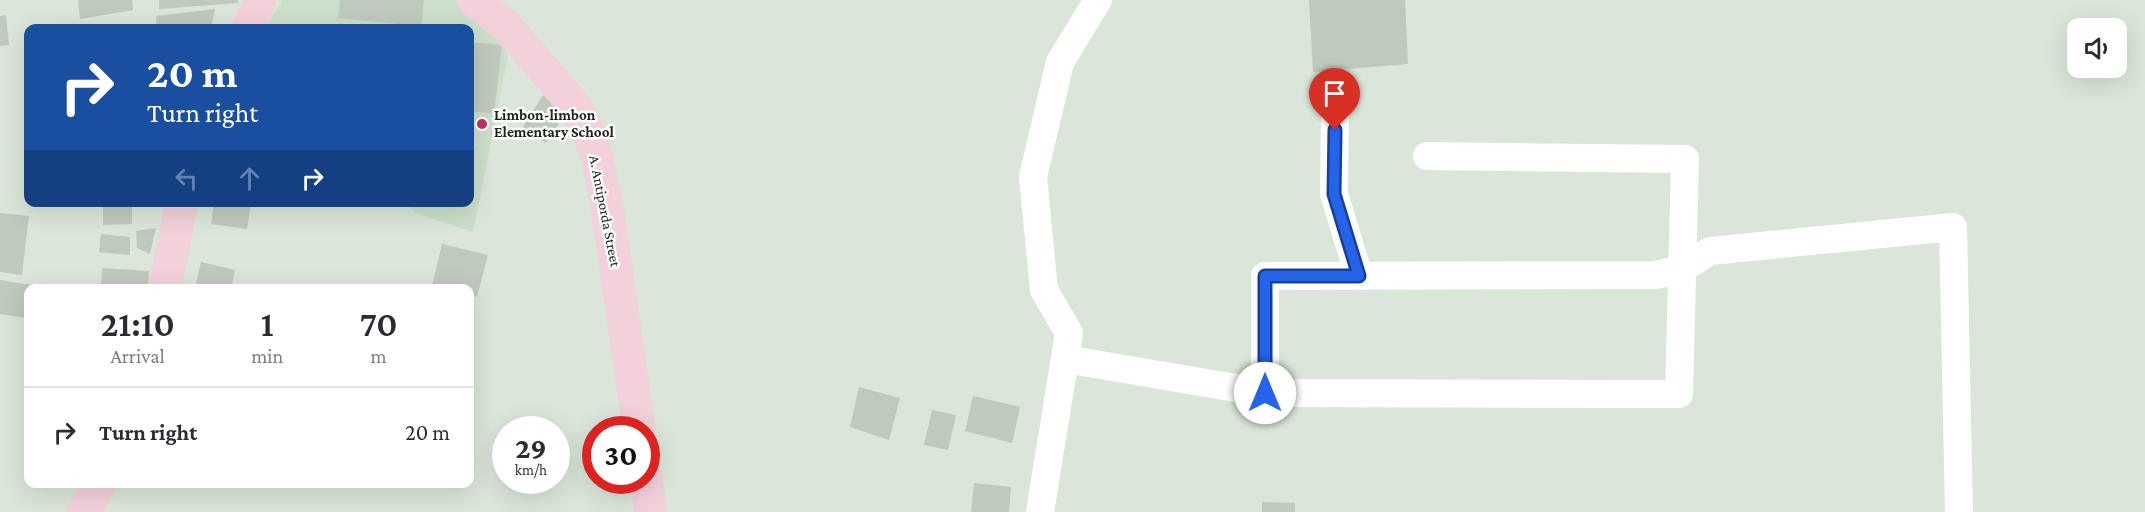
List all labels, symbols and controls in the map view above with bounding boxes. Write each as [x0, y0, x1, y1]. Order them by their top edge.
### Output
map controls [2067, 18, 2127, 78]
button: sound [2067, 18, 2127, 78]
icon: right [48, 48, 126, 126]
text: 20 m [147, 49, 238, 96]
pin [1309, 68, 1360, 130]
icon: arrive [1318, 77, 1351, 110]
text: Turn right [147, 98, 258, 128]
place label: Limbon-limbon Elementary School [494, 107, 614, 140]
marker: Limbon-limbon Elementary School [475, 117, 489, 131]
street label: A. Antiporda Street [585, 154, 624, 269]
icon: left [170, 162, 203, 195]
icon: ahead [233, 162, 266, 195]
icon: right [296, 162, 329, 195]
text: 21:10 [100, 304, 175, 344]
text: 1 [261, 304, 274, 344]
text: 70 [360, 304, 398, 344]
text: Arrival [110, 345, 165, 367]
text: min [251, 345, 283, 367]
text: m [371, 345, 387, 367]
position arrow [1233, 361, 1297, 425]
icon: right [48, 416, 81, 449]
speed limit sign: 30 [582, 416, 660, 494]
text: Turn right [99, 420, 197, 445]
text: 20 m [405, 420, 450, 445]
text: 29 [515, 431, 547, 464]
text: km/h [515, 462, 547, 478]

